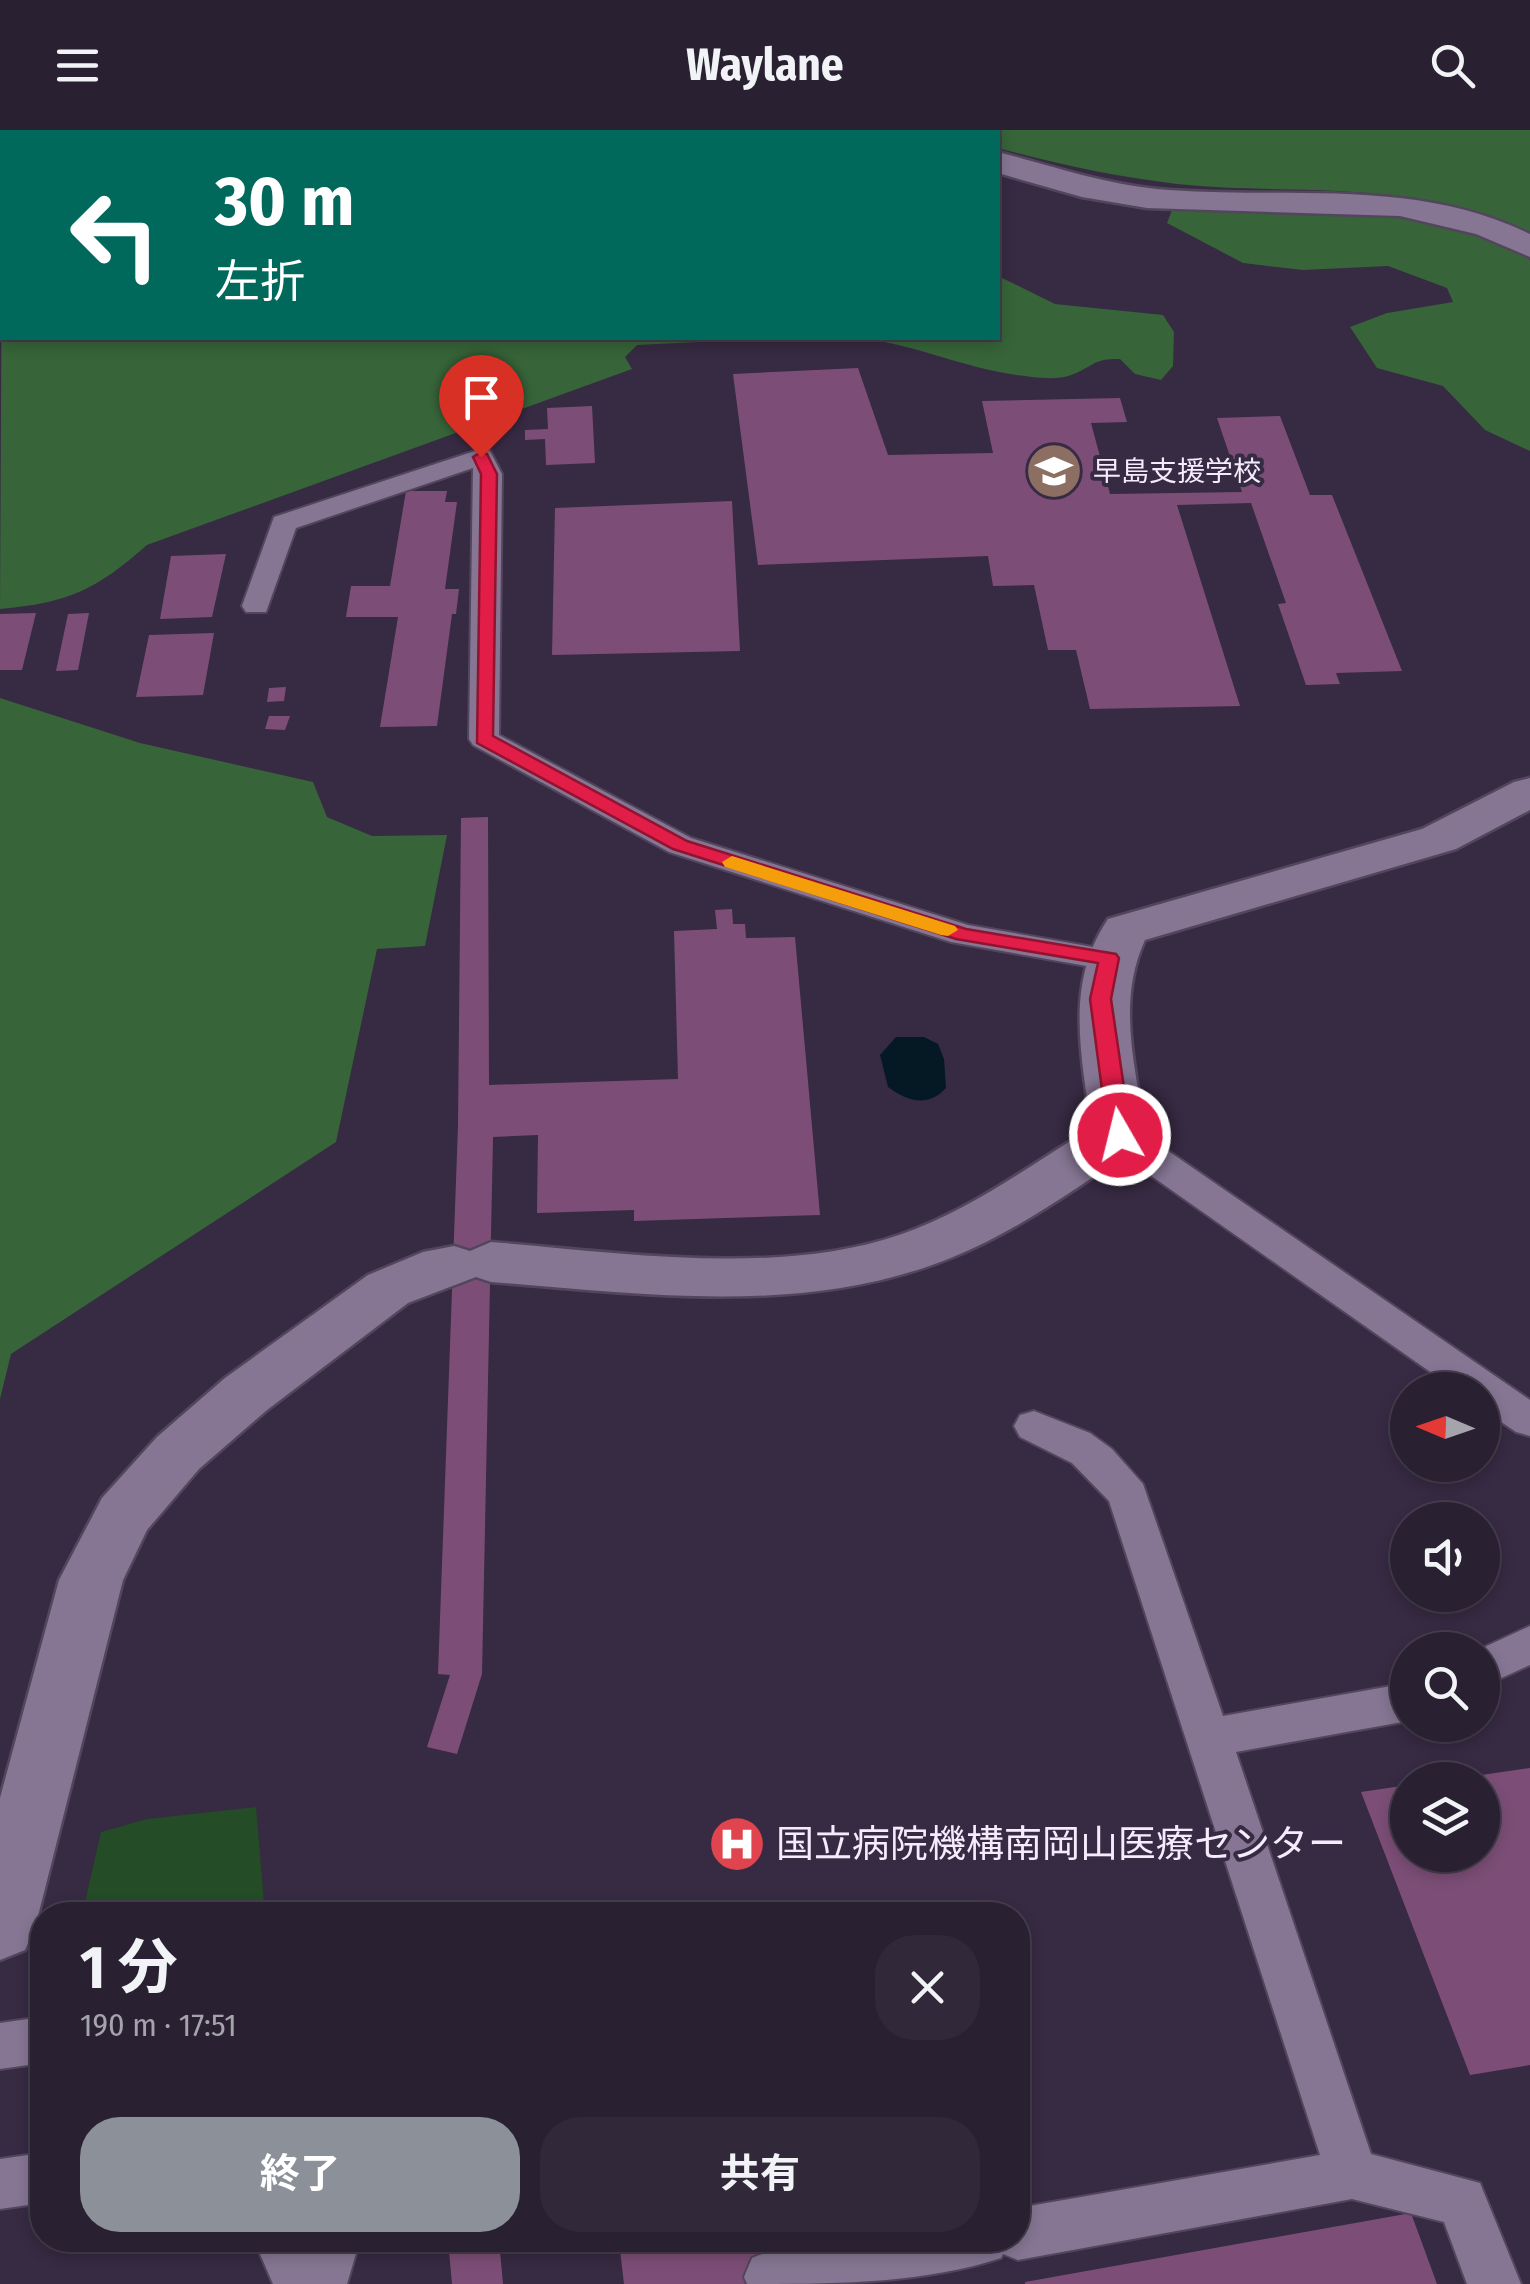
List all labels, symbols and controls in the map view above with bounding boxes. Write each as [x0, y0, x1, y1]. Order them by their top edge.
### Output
icon: menu [50, 38, 105, 93]
text: Waylane [686, 38, 844, 92]
icon: search [1425, 38, 1480, 93]
text: 30 m [215, 160, 354, 244]
icon: left [50, 170, 180, 300]
text: 左折 [215, 255, 305, 309]
pin [439, 355, 524, 458]
icon: arrive [454, 370, 509, 425]
school or university icon: 早島支援学校 [1024, 441, 1084, 501]
place label: 早島支援学校 [1093, 455, 1261, 488]
position arrow [1068, 1083, 1172, 1187]
north arrow [1390, 1372, 1500, 1482]
map controls [1390, 1372, 1500, 1872]
button: sound [1390, 1502, 1500, 1612]
button: search [1390, 1632, 1500, 1742]
button: layers [1390, 1762, 1500, 1872]
hospital icon: 国立病院機構南岡山医療センター [707, 1814, 767, 1874]
place label: 国立病院機構南岡山医療センター [776, 1821, 1346, 1867]
text: 1 分 [80, 1932, 178, 2004]
button: close [875, 1935, 980, 2040]
text: 190 m · 17:51 [80, 2006, 237, 2044]
button: 終了 [80, 2117, 520, 2232]
button: 共有 [540, 2117, 980, 2232]

